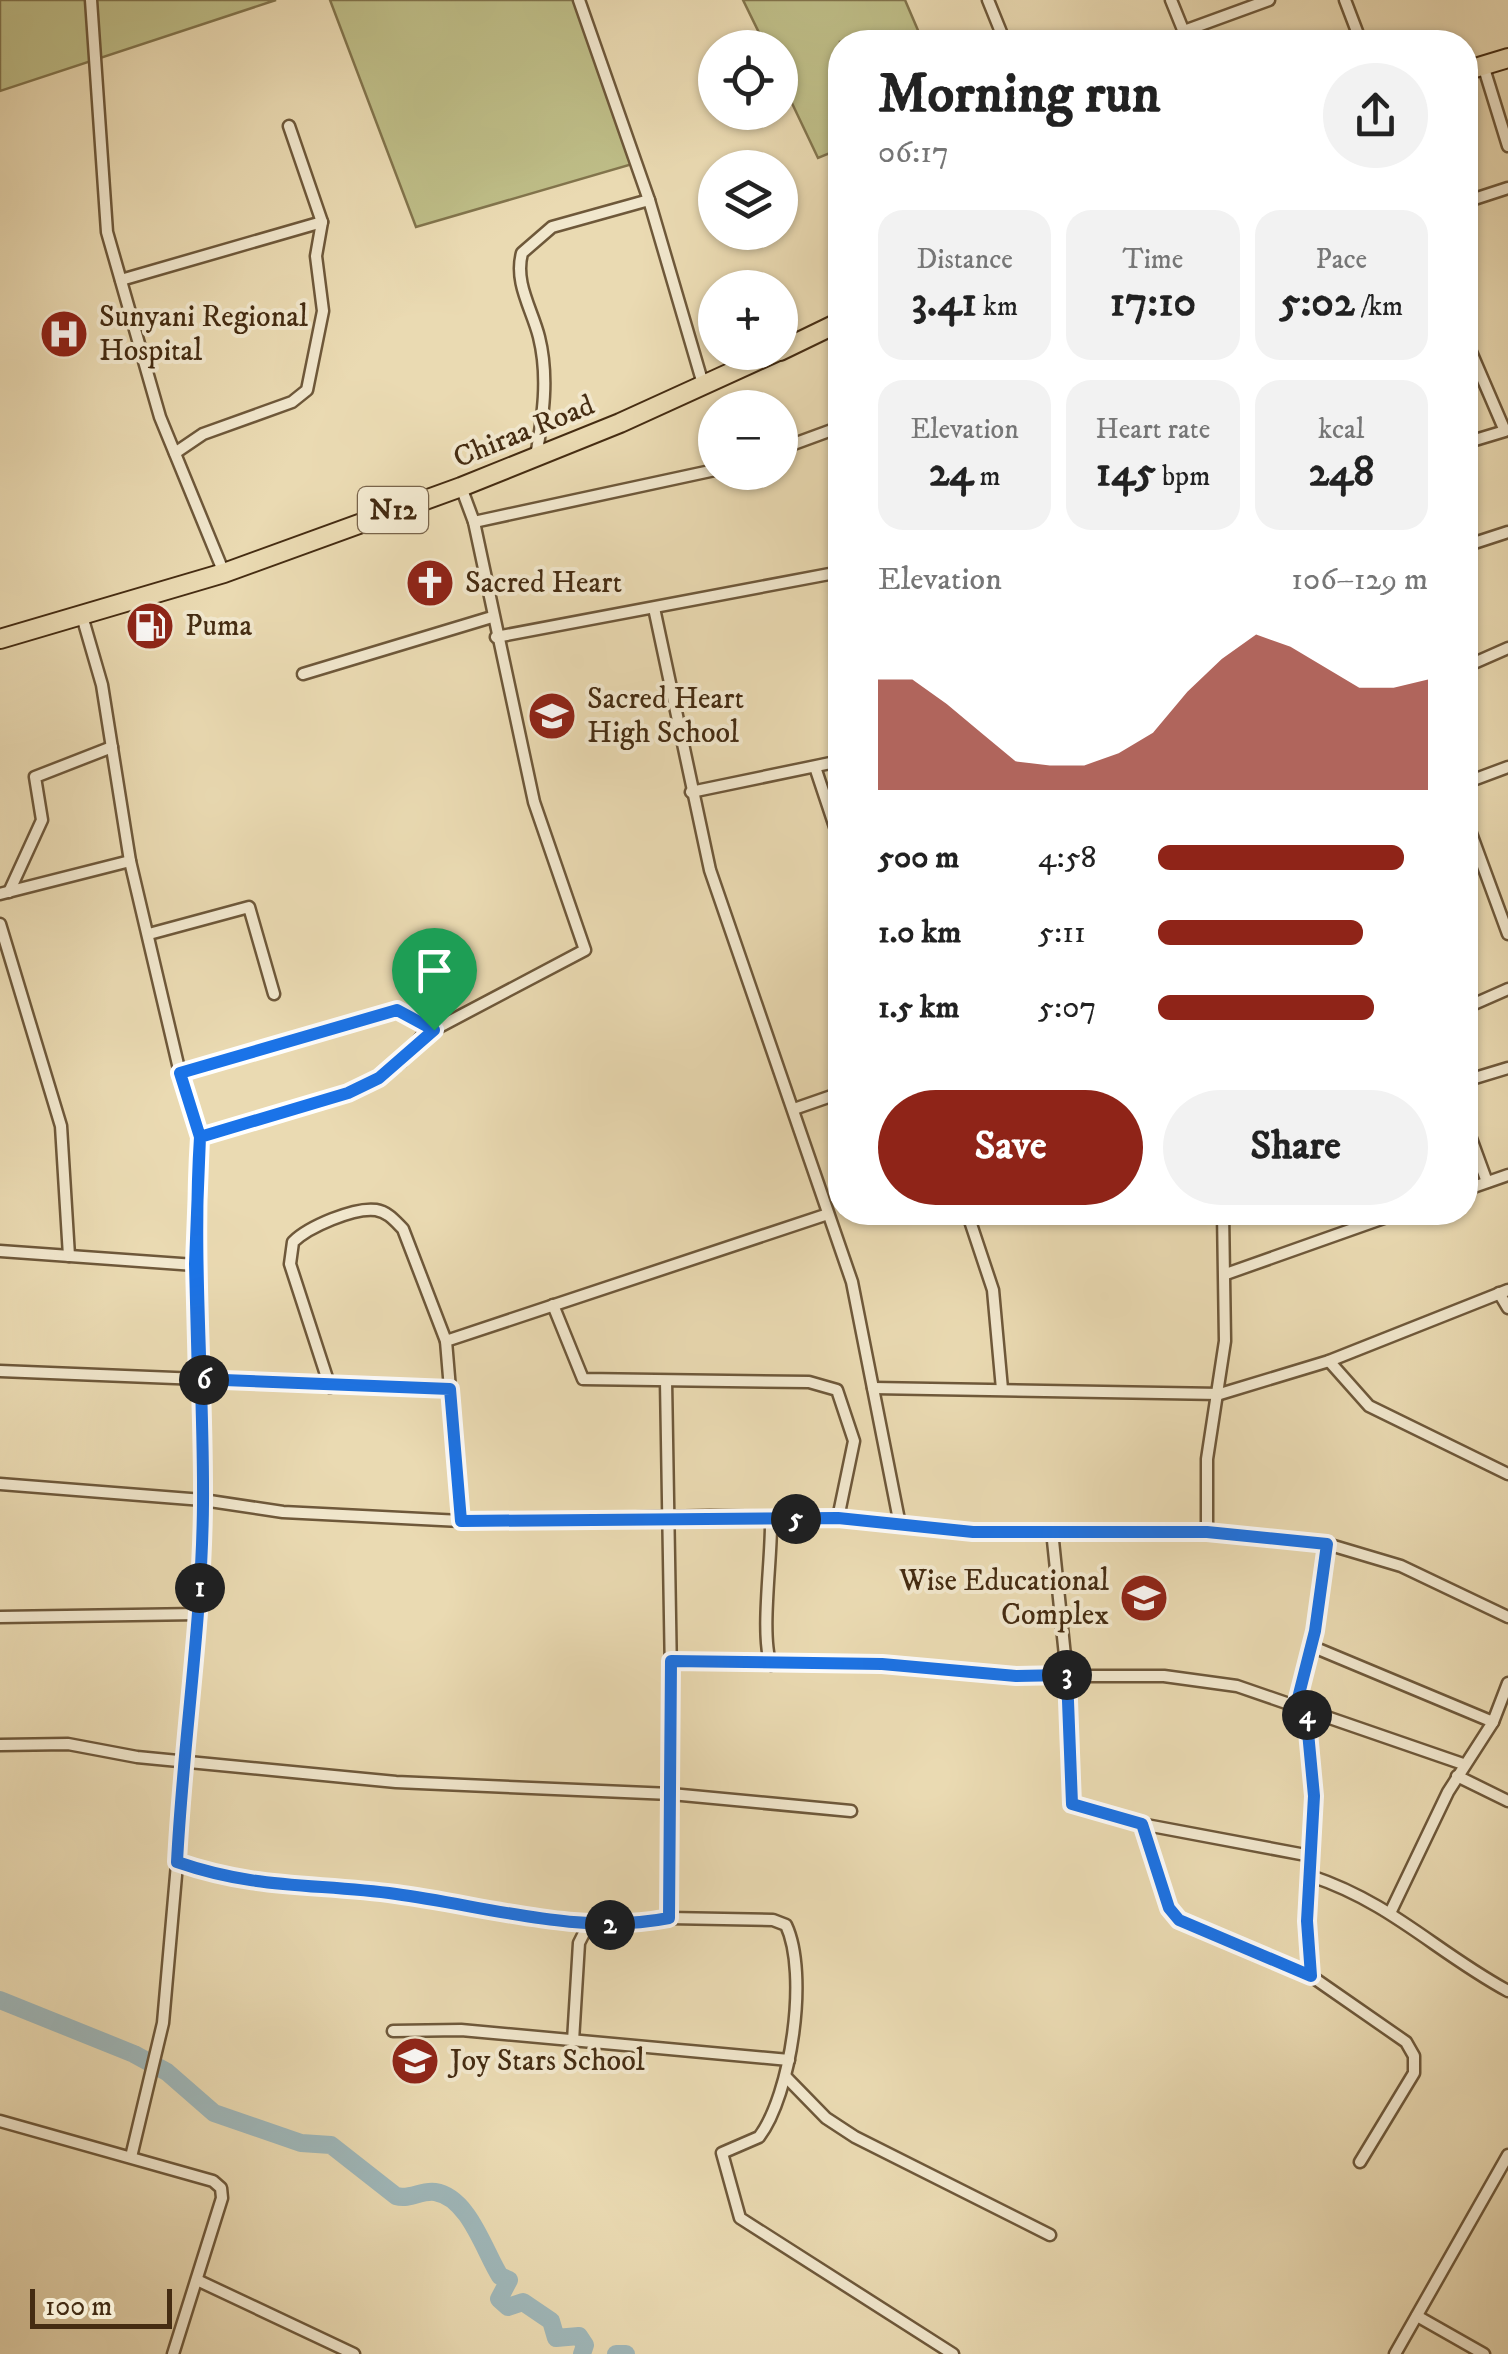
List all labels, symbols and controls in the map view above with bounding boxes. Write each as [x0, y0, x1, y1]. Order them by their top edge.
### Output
map controls [698, 30, 798, 490]
button: locate [698, 30, 798, 130]
text: Morning run [878, 61, 1160, 130]
button: share [1323, 63, 1428, 168]
text: 06:17 [878, 133, 949, 173]
button: layers [698, 150, 798, 250]
text: Distance [916, 242, 1013, 277]
text: Time [1123, 242, 1183, 277]
text: Pace [1315, 242, 1367, 277]
button: + [698, 270, 798, 370]
text: 3.41 [911, 277, 977, 329]
text: 17:10 [1110, 277, 1196, 329]
text: 5:02 [1280, 277, 1355, 329]
text: km [977, 289, 1018, 324]
text: /km [1355, 289, 1403, 324]
place label: Sunyani Regional Hospital [99, 299, 308, 370]
hospital icon: Sunyani Regional Hospital [38, 308, 90, 360]
street label: Chiraa Road [448, 387, 600, 477]
button: − [698, 390, 798, 490]
text: Elevation [910, 412, 1019, 447]
text: Heart rate [1096, 412, 1210, 447]
text: kcal [1318, 412, 1364, 447]
text: 24 [929, 447, 974, 499]
text: 145 [1096, 447, 1156, 499]
text: 248 [1308, 447, 1374, 499]
text: m [974, 459, 1001, 494]
text: bpm [1156, 459, 1210, 494]
road number: N12 [358, 487, 428, 533]
church icon: Sacred Heart [404, 557, 456, 609]
text: Elevation [878, 560, 1002, 600]
text: 106–129 m [1291, 560, 1428, 600]
place label: Sacred Heart [465, 565, 622, 602]
fuel station icon: Puma [124, 600, 176, 652]
place label: Puma [185, 608, 252, 645]
place label: Sacred Heart High School [587, 681, 744, 752]
school or university icon: Sacred Heart High School [526, 690, 578, 742]
text: 500 m [878, 838, 959, 878]
text: 4:58 [1038, 838, 1097, 878]
text: 1.0 km [878, 913, 961, 953]
text: 5:11 [1038, 913, 1086, 953]
pin [392, 928, 477, 1031]
icon: arrive [407, 943, 462, 998]
text: 1.5 km [878, 988, 960, 1028]
text: 5:07 [1038, 988, 1096, 1028]
button: Save [878, 1090, 1143, 1205]
button: Share [1163, 1090, 1428, 1205]
pin: 6 [179, 1355, 229, 1405]
text: 6 [197, 1362, 211, 1397]
pin: 5 [771, 1494, 821, 1544]
text: 5 [789, 1501, 803, 1536]
pin: 1 [175, 1563, 225, 1613]
place label: Wise Educational Complex [898, 1563, 1109, 1634]
text: 1 [195, 1570, 205, 1605]
school or university icon: Wise Educational Complex [1118, 1572, 1170, 1624]
pin: 3 [1042, 1650, 1092, 1700]
text: 3 [1062, 1657, 1072, 1692]
pin: 4 [1282, 1690, 1332, 1740]
text: 4 [1299, 1697, 1315, 1732]
pin: 2 [585, 1900, 635, 1950]
text: 2 [603, 1907, 617, 1942]
school or university icon: Joy Stars School [389, 2035, 441, 2087]
place label: Joy Stars School [447, 2043, 645, 2080]
scale bar [30, 2284, 172, 2328]
text: 100 m [45, 2289, 112, 2324]

